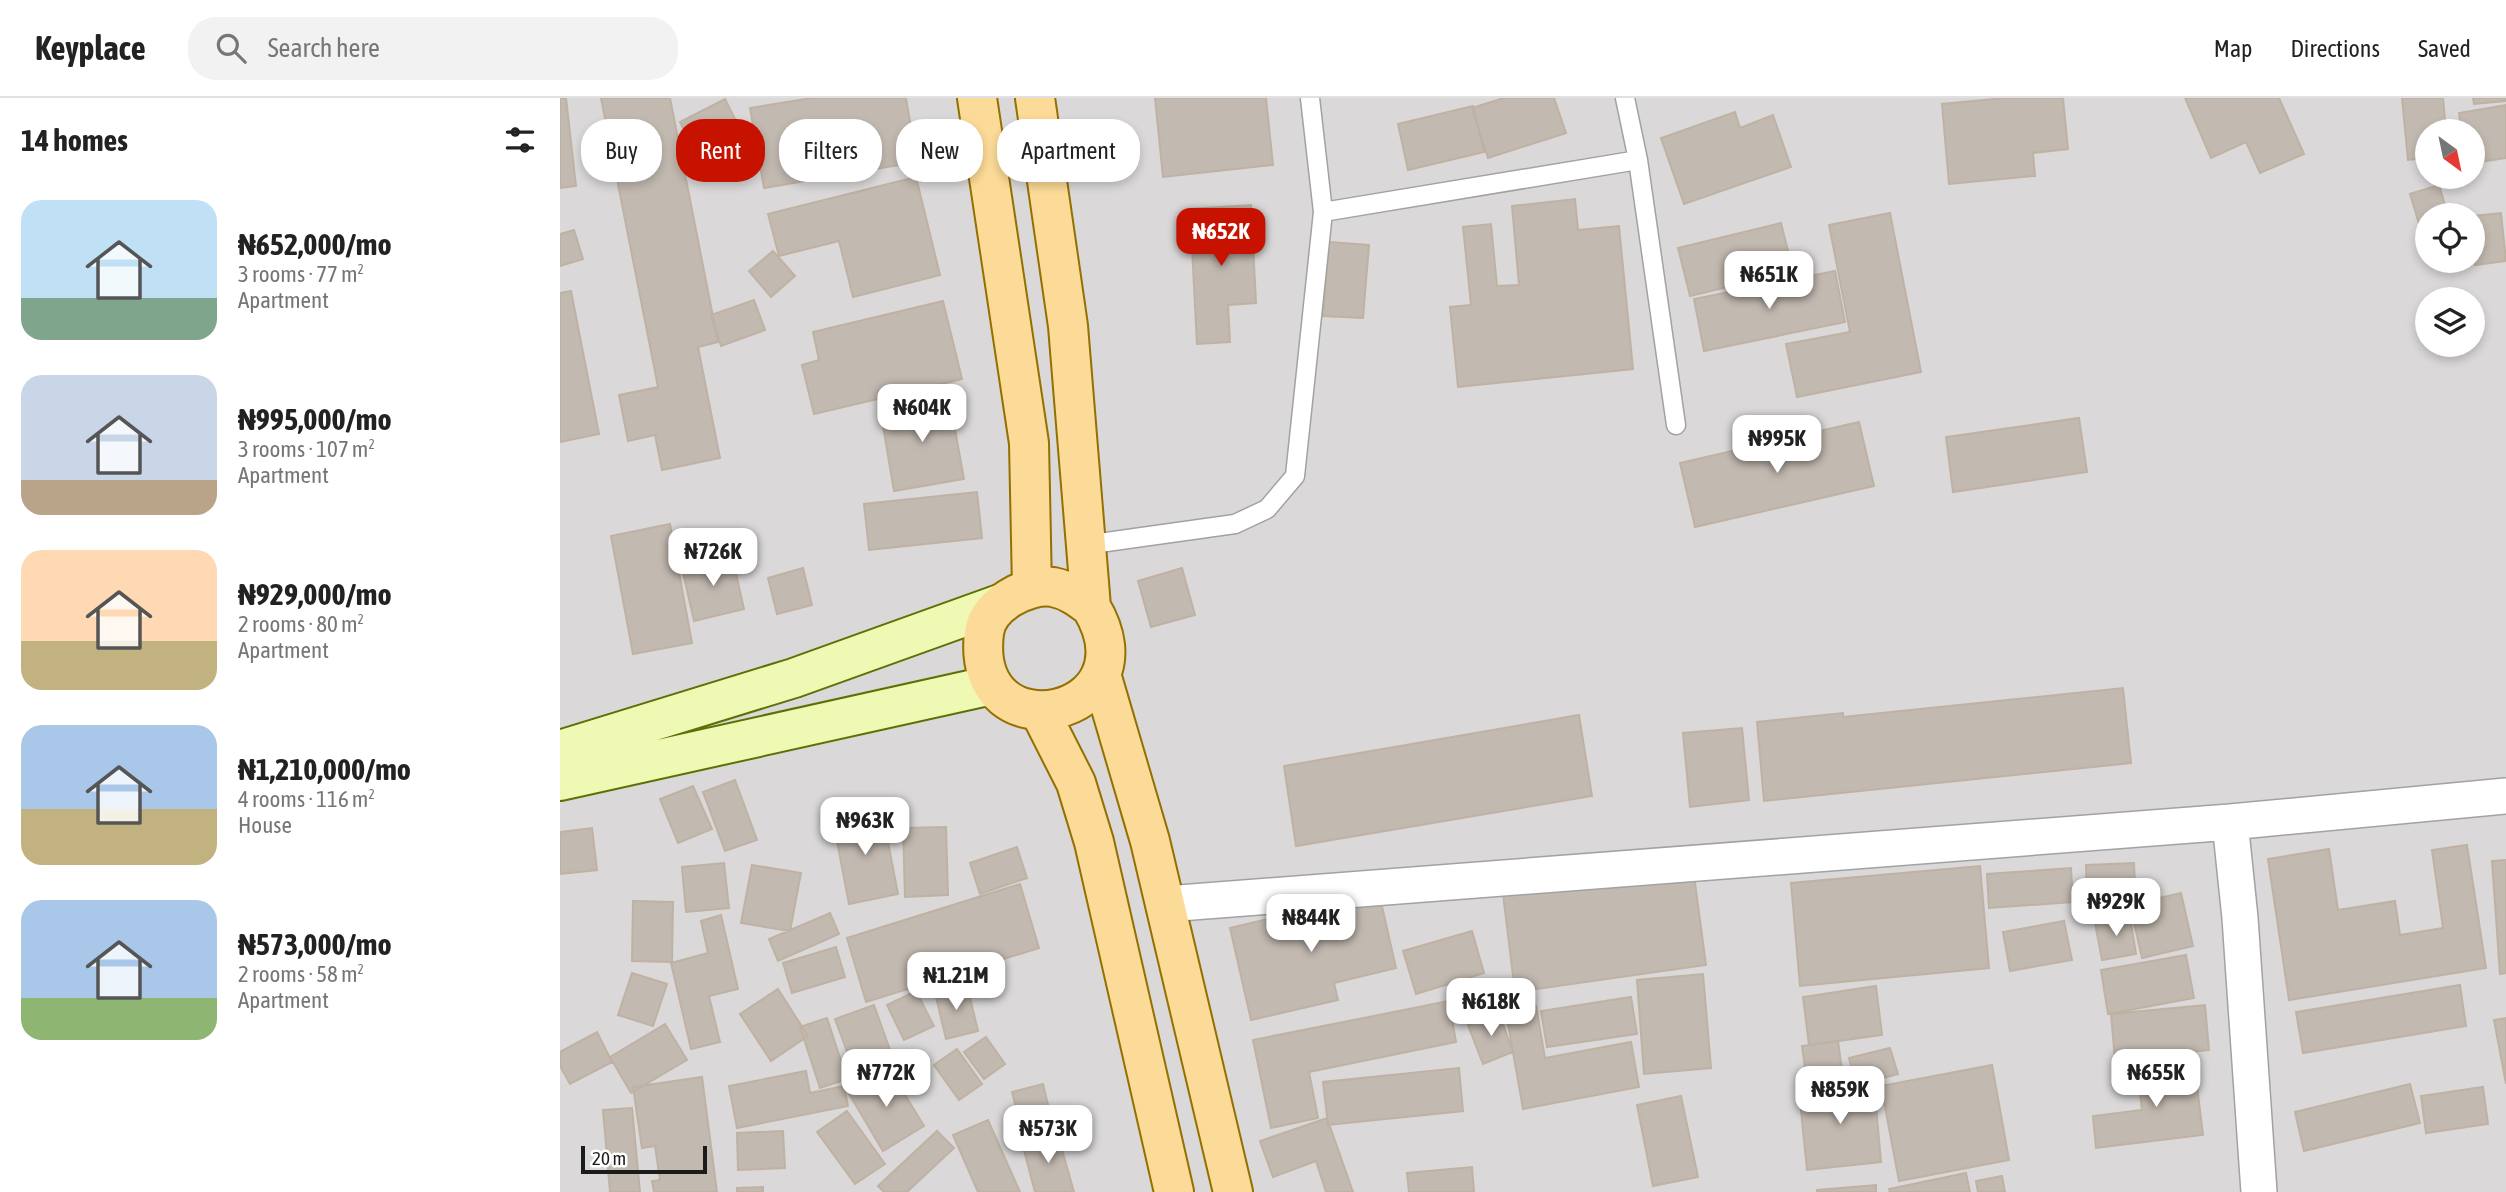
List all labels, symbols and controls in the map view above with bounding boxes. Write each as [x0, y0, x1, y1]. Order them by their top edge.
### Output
search box [188, 17, 678, 80]
text: Keyplace [35, 29, 146, 67]
icon: search [212, 29, 250, 67]
text: Search here [268, 33, 380, 63]
text: Map [2214, 35, 2252, 62]
text: Directions [2290, 35, 2380, 62]
text: Saved [2418, 35, 2471, 62]
chip: Buy [581, 119, 662, 182]
chip: Rent [676, 119, 765, 182]
chip: Filters [779, 119, 882, 182]
chip: New [896, 119, 983, 182]
chip: Apartment [997, 119, 1140, 182]
north arrow [2415, 119, 2485, 189]
map controls [2415, 119, 2485, 357]
icon: filters [501, 121, 539, 159]
text: 14 homes [21, 123, 128, 157]
button: locate [2415, 203, 2485, 273]
pin: ₦652K [1172, 208, 1270, 268]
text: ₦652K [1192, 218, 1250, 244]
text: ₦652,000/mo [238, 227, 391, 261]
icon: home [77, 228, 161, 312]
pin: ₦651K [1720, 252, 1818, 311]
text: 3 rooms · 77 m² [238, 261, 364, 287]
text: ₦651K [1740, 261, 1798, 287]
text: Apartment [238, 287, 329, 313]
button: layers [2415, 287, 2485, 357]
pin: ₦604K [873, 384, 971, 444]
text: ₦604K [893, 394, 951, 420]
text: ₦995,000/mo [238, 402, 391, 436]
icon: home [77, 403, 161, 487]
pin: ₦995K [1728, 416, 1826, 475]
text: ₦995K [1748, 425, 1806, 451]
text: 3 rooms · 107 m² [238, 436, 375, 462]
text: Apartment [238, 462, 329, 488]
pin: ₦726K [664, 528, 762, 588]
text: ₦726K [684, 538, 742, 564]
text: ₦929,000/mo [238, 577, 391, 611]
icon: home [77, 578, 161, 662]
text: 2 rooms · 80 m² [238, 611, 364, 637]
text: Apartment [238, 637, 329, 663]
text: ₦1,210,000/mo [238, 752, 411, 786]
icon: home [77, 753, 161, 837]
text: 4 rooms · 116 m² [238, 786, 375, 812]
pin: ₦963K [816, 798, 914, 857]
text: ₦963K [836, 807, 894, 833]
text: House [238, 812, 292, 838]
pin: ₦929K [2067, 878, 2165, 938]
text: ₦929K [2087, 888, 2145, 914]
pin: ₦844K [1262, 894, 1360, 954]
text: ₦844K [1282, 904, 1340, 930]
text: ₦573,000/mo [238, 927, 391, 961]
icon: home [77, 928, 161, 1012]
pin: ₦1.21M [899, 953, 1013, 1012]
text: 2 rooms · 58 m² [238, 961, 364, 987]
text: ₦1.21M [923, 962, 989, 988]
pin: ₦618K [1442, 978, 1540, 1038]
text: Apartment [238, 987, 329, 1013]
text: ₦618K [1462, 988, 1520, 1014]
pin: ₦772K [837, 1049, 935, 1109]
pin: ₦655K [2107, 1049, 2205, 1109]
text: ₦772K [857, 1059, 915, 1085]
text: ₦655K [2127, 1059, 2185, 1085]
pin: ₦859K [1791, 1066, 1889, 1126]
text: ₦859K [1811, 1076, 1869, 1102]
pin: ₦573K [999, 1105, 1097, 1165]
text: ₦573K [1019, 1115, 1077, 1141]
scale bar [581, 1143, 707, 1175]
text: 20 m [592, 1147, 626, 1169]

